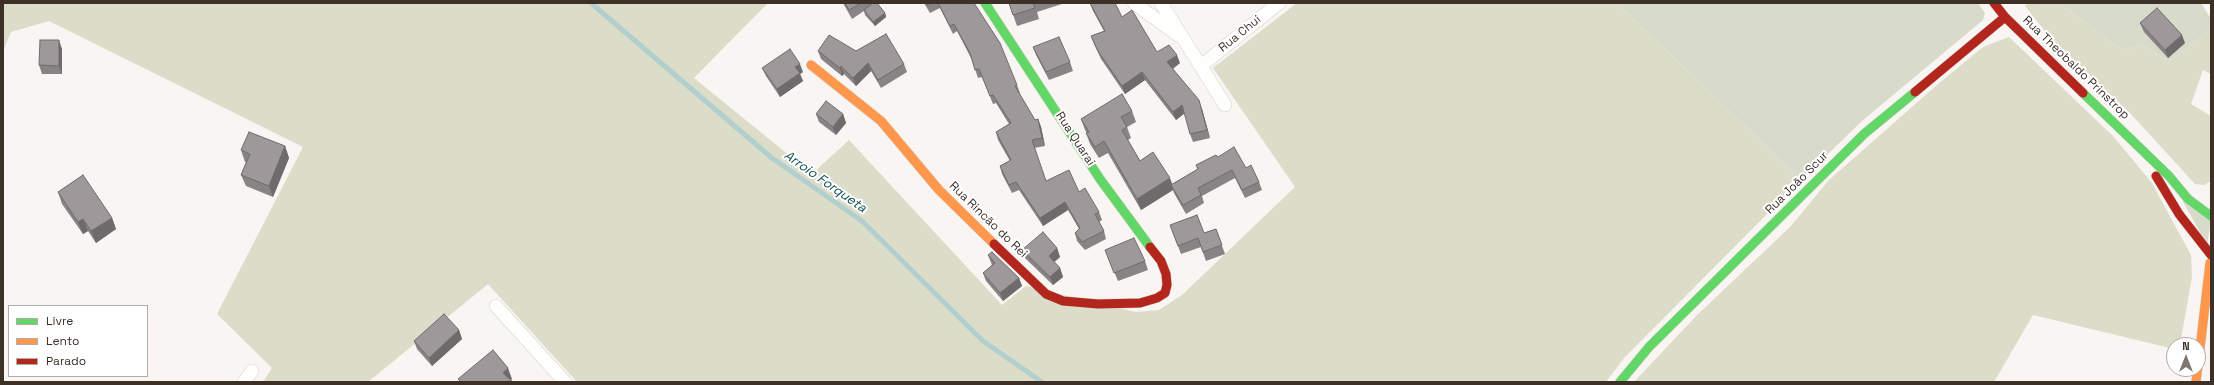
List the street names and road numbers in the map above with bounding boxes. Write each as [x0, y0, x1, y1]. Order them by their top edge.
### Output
street label: Rua Chui [1216, 13, 1264, 55]
street label: Rua Theobaldo Prinstrop [2020, 13, 2132, 123]
street label: Rua Quarai [1052, 109, 1098, 169]
street label: Rua João Scur [1763, 149, 1831, 217]
street label: Rua Rincão do Rei [946, 179, 1030, 261]

